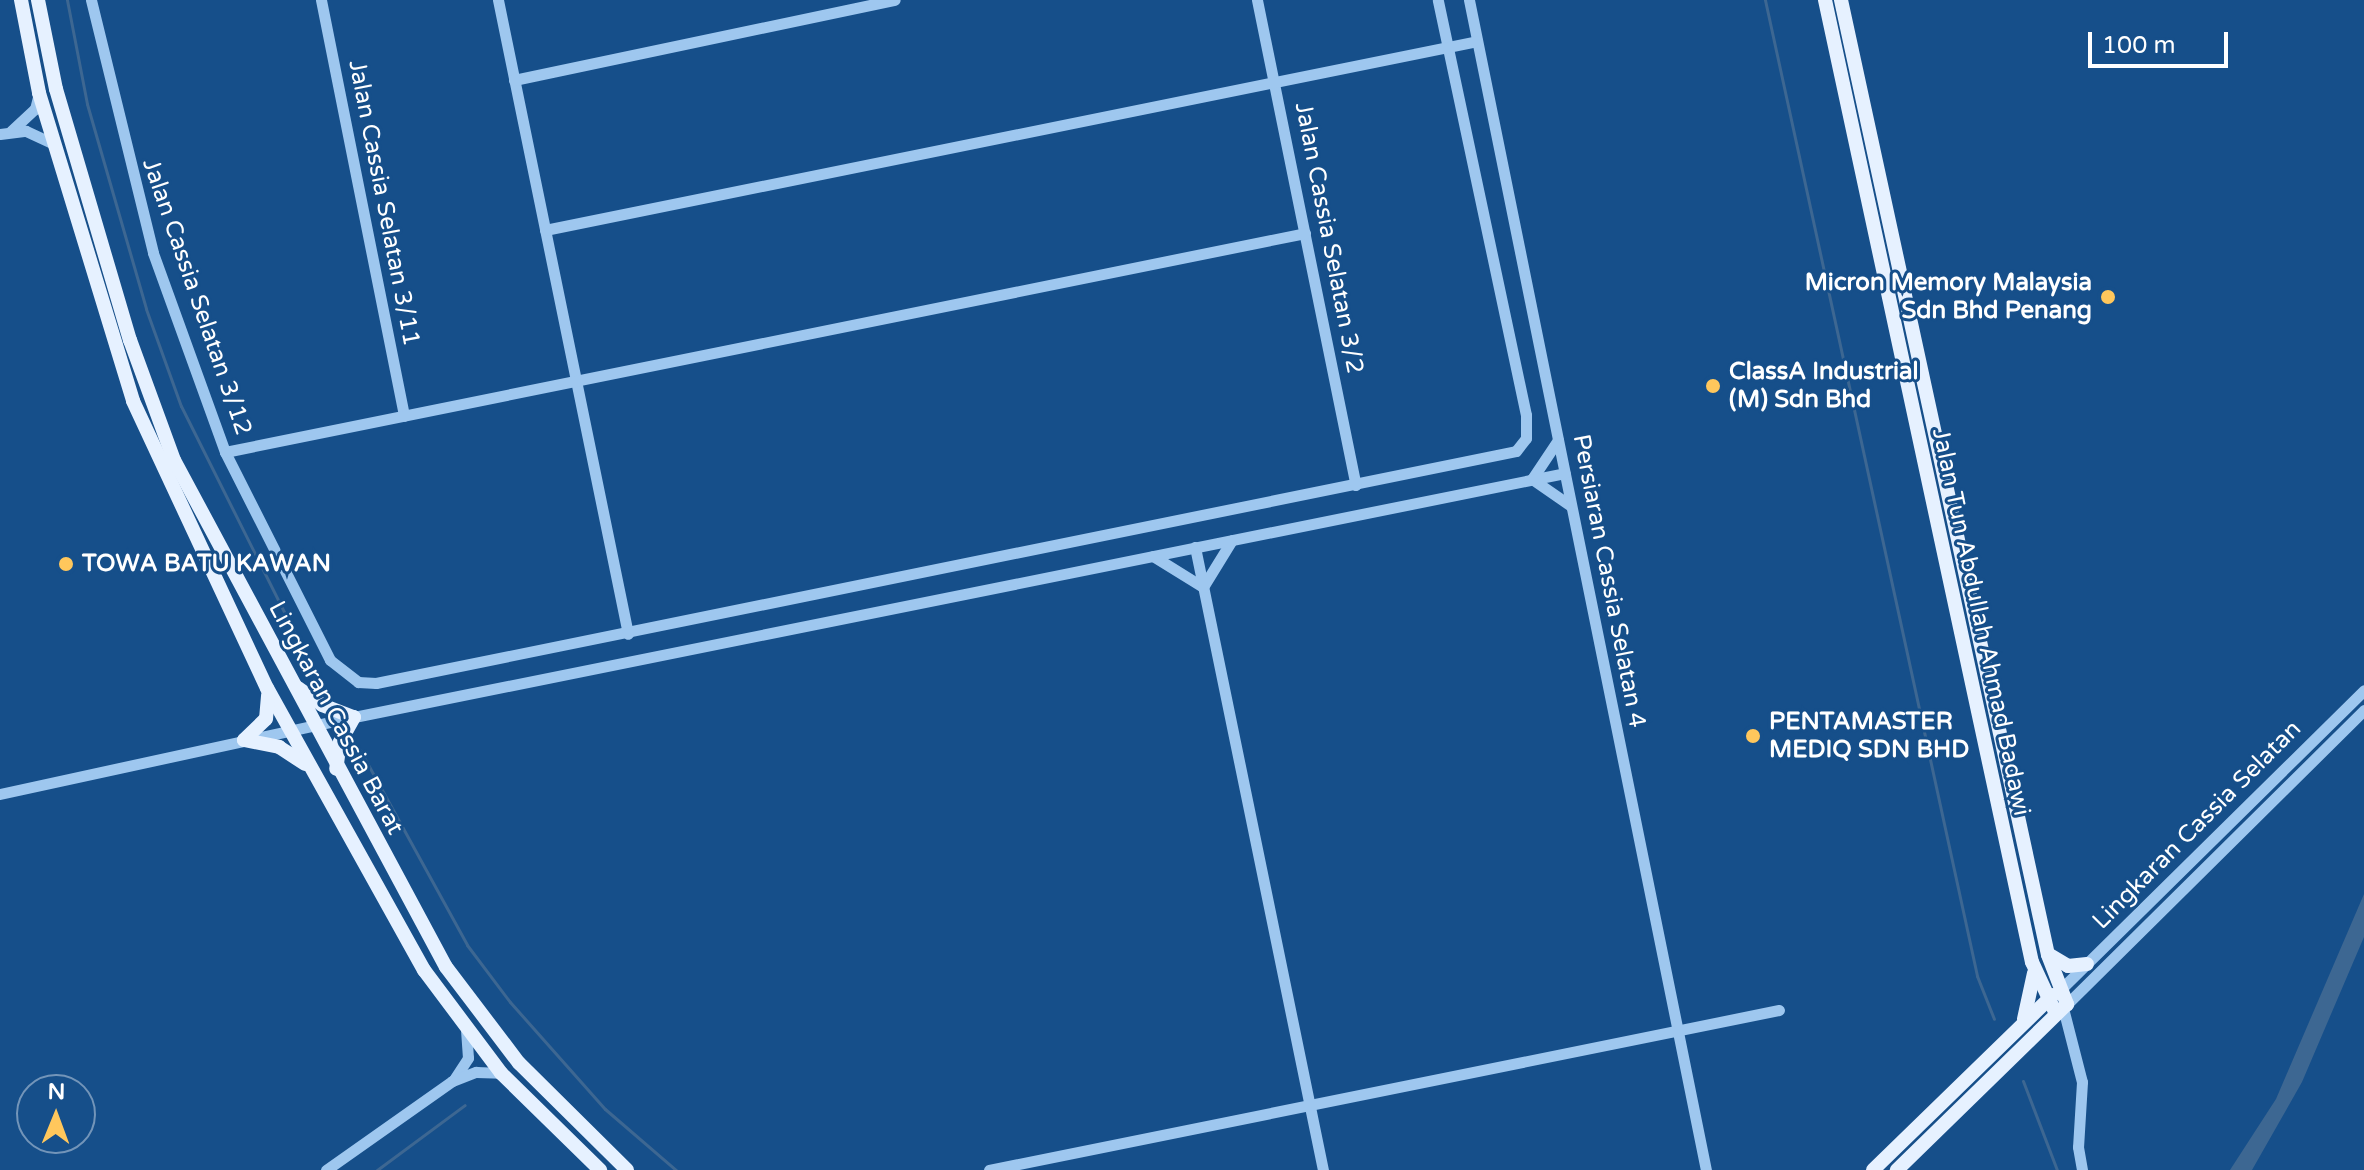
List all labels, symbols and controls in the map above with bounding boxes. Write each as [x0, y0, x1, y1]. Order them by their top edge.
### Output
scale bar [2092, 16, 2232, 66]
text: 100 m [2102, 31, 2176, 60]
street label: Jalan Cassia Selatan 3/11 [342, 58, 426, 348]
street label: Jalan Cassia Selatan 3/2 [1289, 100, 1369, 376]
street label: Jalan Cassia Selatan 3/12 [136, 155, 258, 439]
place label: Micron Memory Malaysia Sdn Bhd Penang [1805, 269, 2092, 325]
marker: Micron Memory Malaysia Sdn Bhd Penang [2099, 288, 2117, 306]
place label: ClassA Industrial (M) Sdn Bhd [1729, 358, 1919, 414]
marker: ClassA Industrial (M) Sdn Bhd [1704, 377, 1722, 395]
street label: Jalan Tun Abdullah Ahmad Badawi [1926, 426, 2036, 818]
street label: Persiaran Cassia Selatan 4 [1566, 432, 1652, 730]
place label: TOWA BATU KAWAN [82, 550, 331, 578]
marker: TOWA BATU KAWAN [57, 555, 75, 573]
street label: Lingkaran Cassia Barat [262, 596, 410, 840]
place label: PENTAMASTER MEDIQ SDN BHD [1769, 708, 1969, 764]
street label: Lingkaran Cassia Selatan [2087, 715, 2307, 935]
marker: PENTAMASTER MEDIQ SDN BHD [1744, 727, 1762, 745]
north arrow [16, 1074, 96, 1154]
text: N [47, 1079, 65, 1105]

